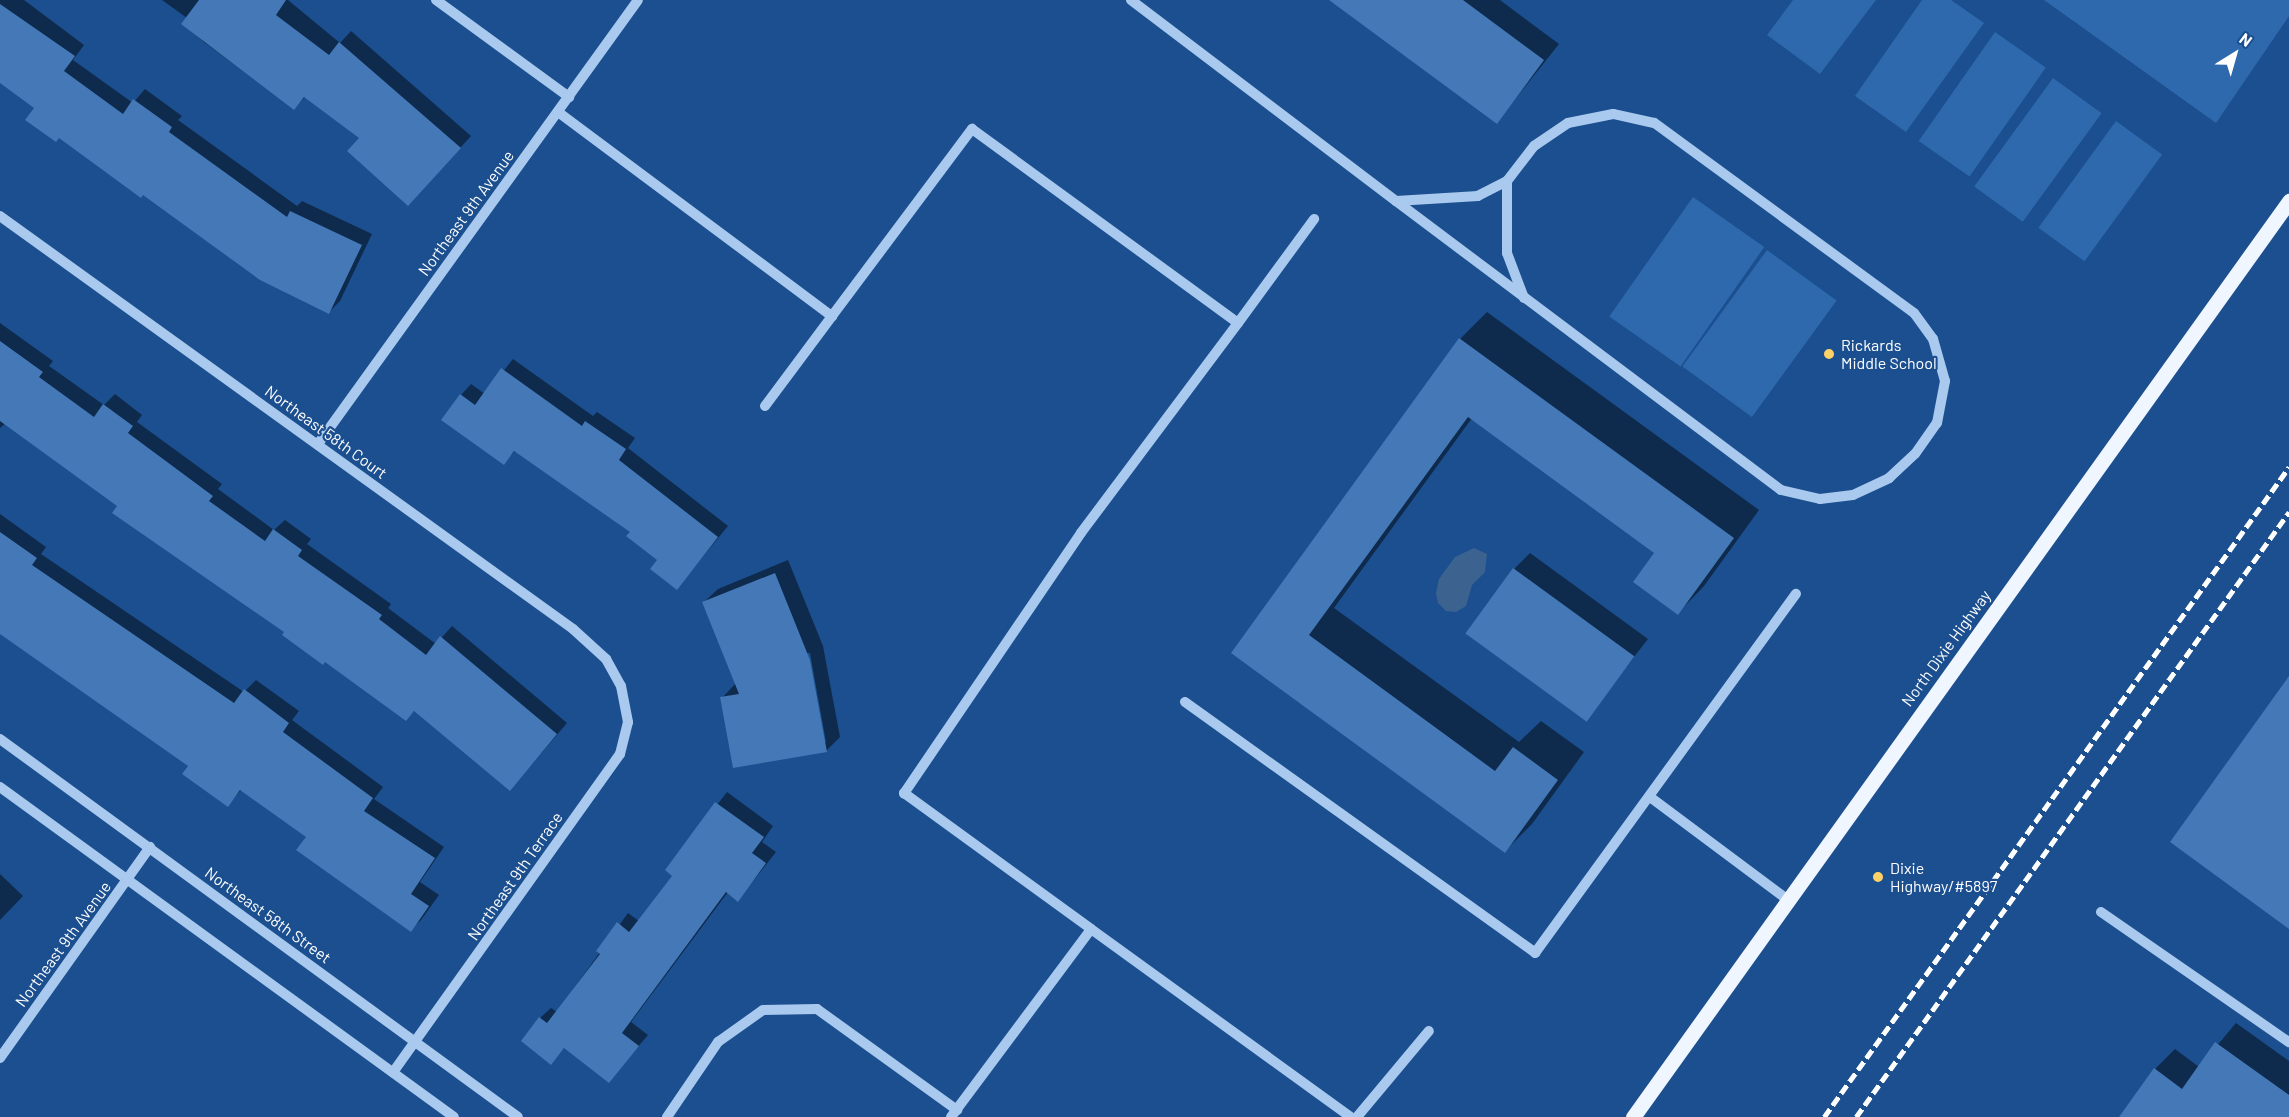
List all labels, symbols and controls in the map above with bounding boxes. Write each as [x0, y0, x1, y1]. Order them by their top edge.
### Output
north arrow [2205, 24, 2265, 84]
text: N [2236, 28, 2256, 50]
street label: Northeast 9th Avenue [414, 147, 518, 279]
place label: Rickards Middle School [1841, 335, 1937, 373]
marker: Rickards Middle School [1822, 347, 1836, 361]
street label: Northeast 58th Court [261, 381, 391, 483]
street label: North Dixie Highway [1897, 586, 1995, 710]
street label: Northeast 9th Terrace [463, 808, 567, 944]
place label: Dixie Highway/#5897 [1890, 858, 1997, 896]
street label: Northeast 58th Street [201, 863, 335, 967]
marker: Dixie Highway/#5897 [1871, 870, 1885, 884]
street label: Northeast 9th Avenue [11, 878, 115, 1010]

